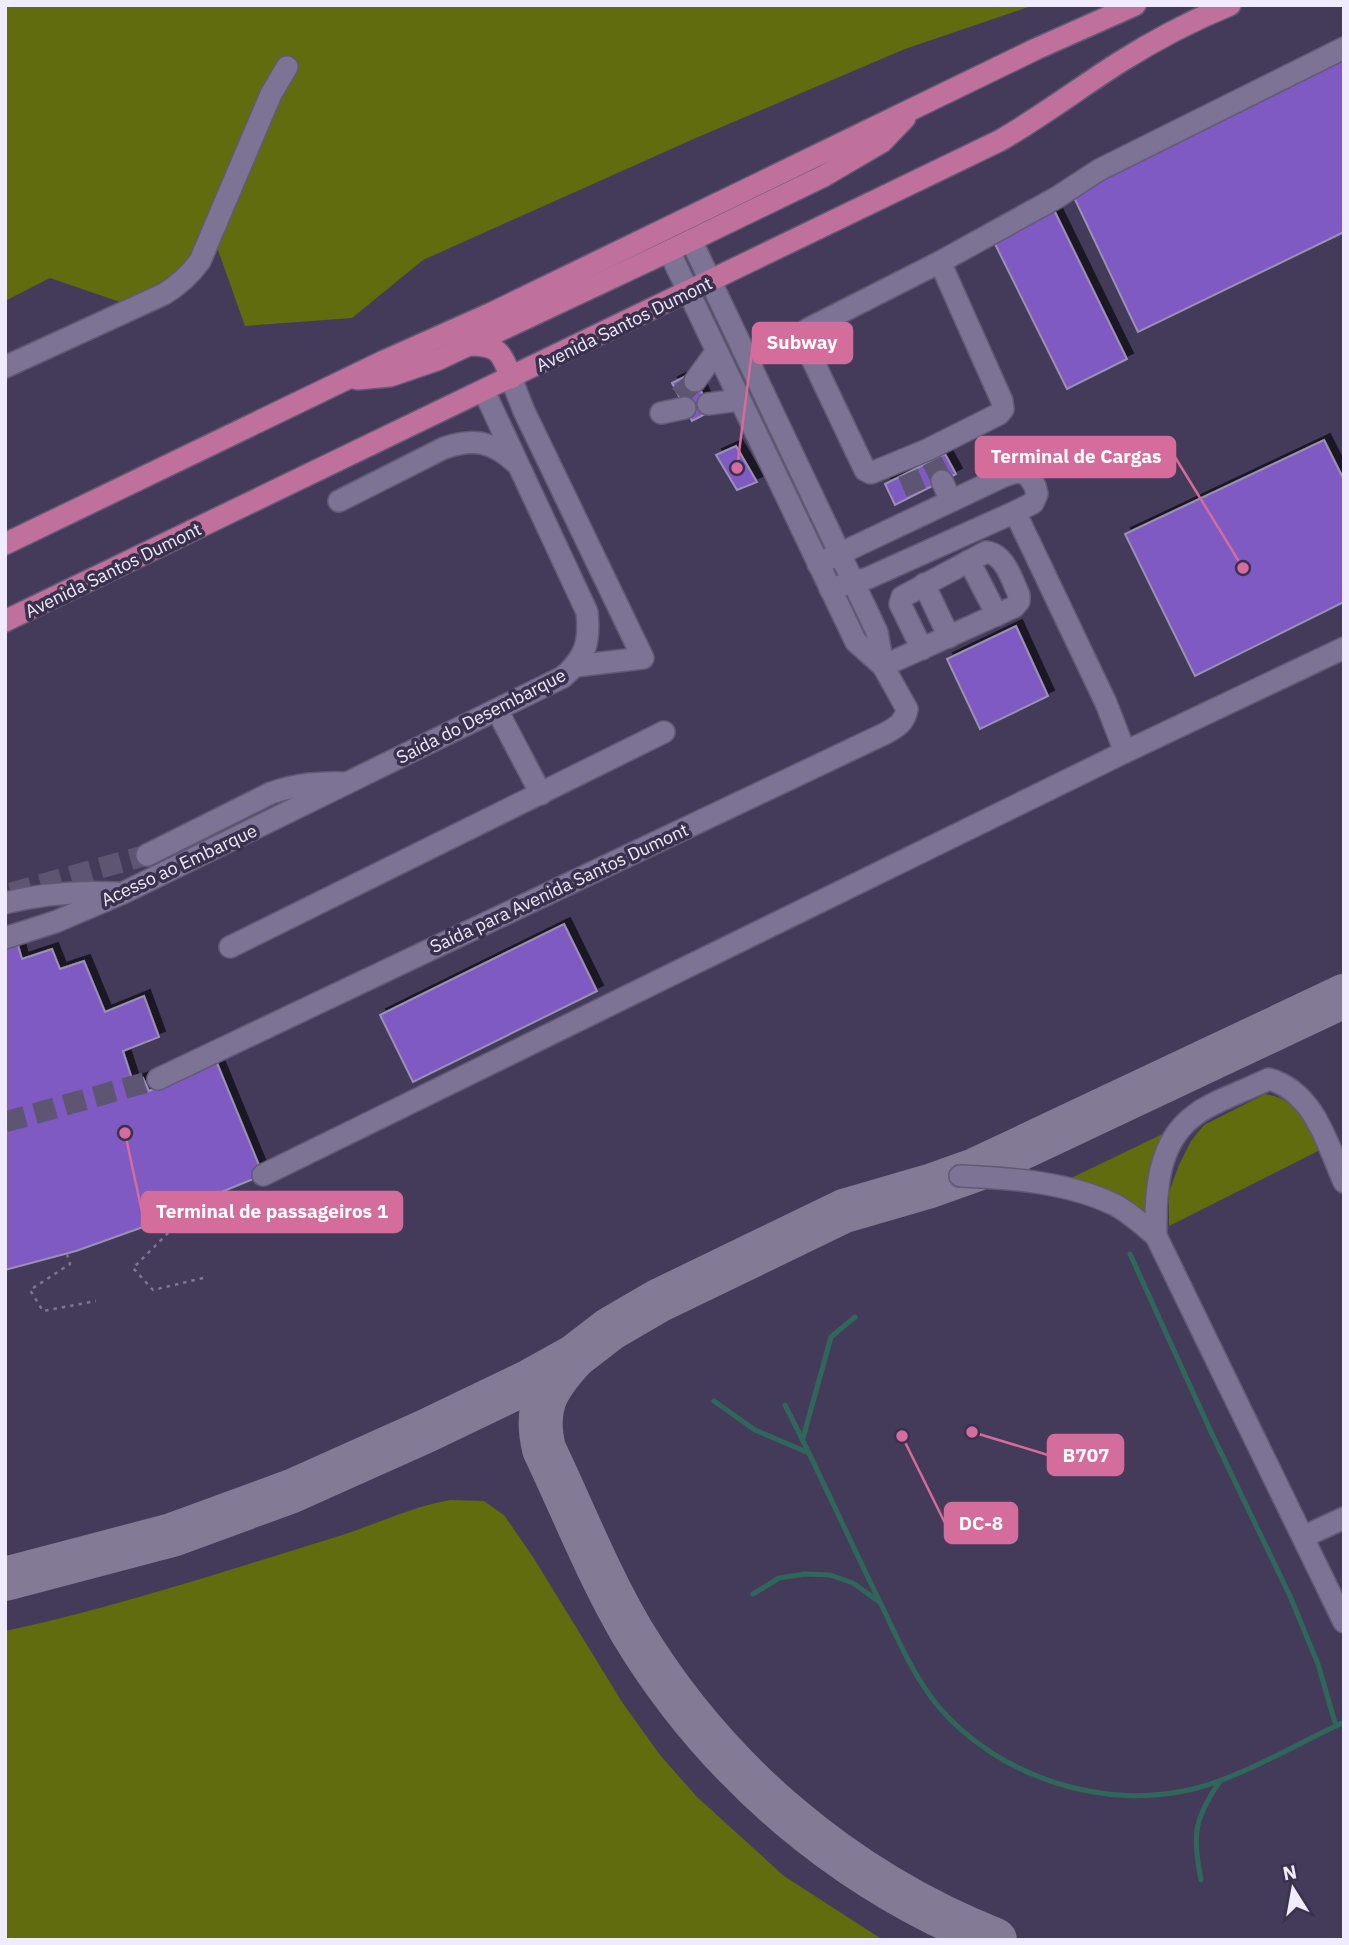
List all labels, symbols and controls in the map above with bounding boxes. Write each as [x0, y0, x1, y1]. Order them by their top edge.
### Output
street label: Avenida Santos Dumont [532, 271, 716, 377]
callout: Subway [753, 323, 852, 363]
text: Subway [766, 330, 838, 354]
callout: Terminal de Cargas [976, 437, 1175, 477]
text: Terminal de Cargas [990, 444, 1162, 468]
street label: Avenida Santos Dumont [21, 517, 205, 623]
street label: Saída do Desembarque [392, 663, 570, 769]
street label: Saída para Avenida Santos Dumont [426, 818, 692, 958]
street label: Acesso ao Embarque [97, 819, 261, 911]
callout: Terminal de passageiros 1 [142, 1192, 402, 1232]
text: Terminal de passageiros 1 [156, 1199, 389, 1223]
callout: B707 [1048, 1435, 1123, 1475]
text: B707 [1063, 1443, 1109, 1467]
callout: DC-8 [945, 1503, 1017, 1543]
text: DC-8 [959, 1511, 1003, 1535]
north arrow [1258, 1854, 1328, 1924]
text: N [1281, 1859, 1299, 1885]

